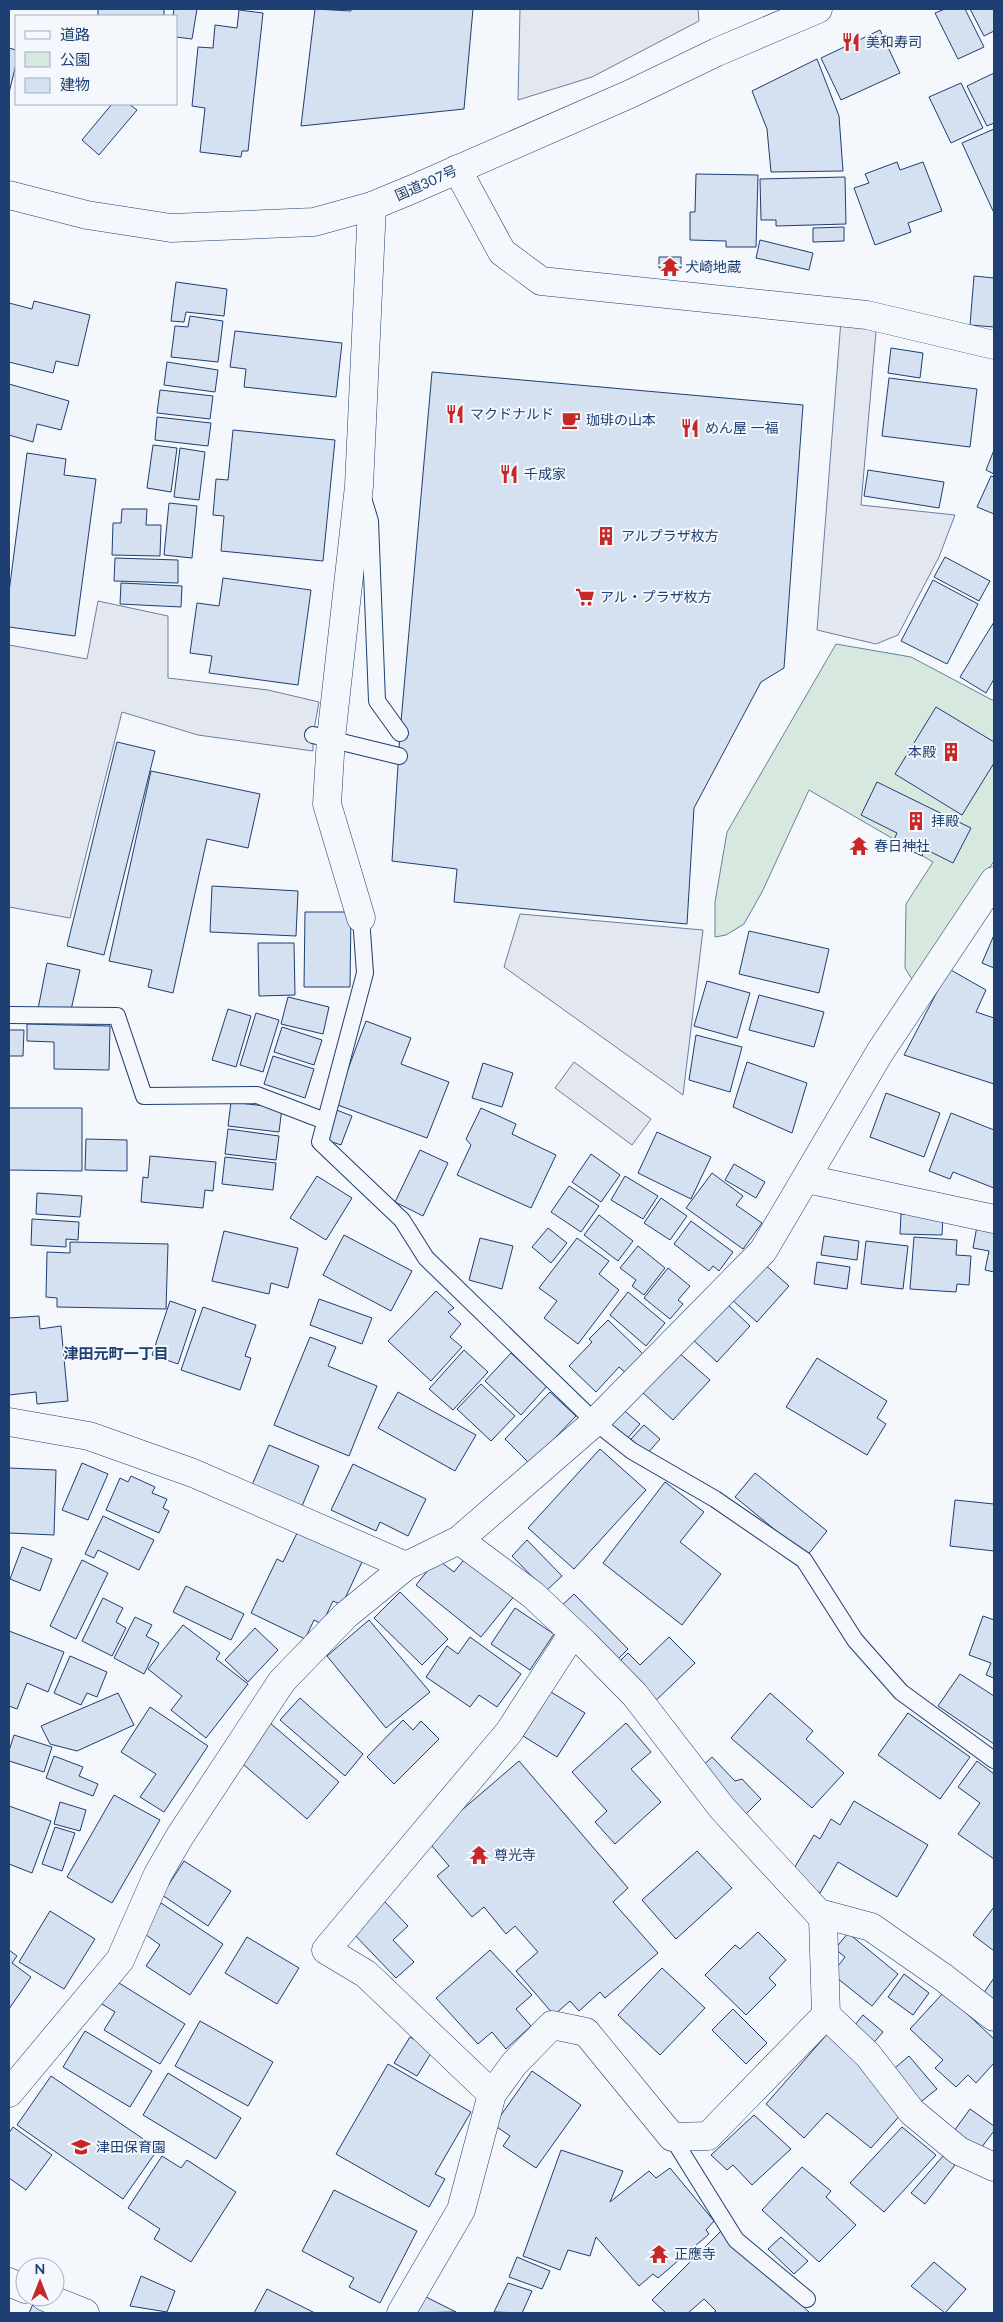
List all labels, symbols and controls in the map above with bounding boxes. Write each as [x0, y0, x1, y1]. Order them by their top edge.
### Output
legend [15, 15, 178, 105]
text: 道路 [60, 25, 90, 43]
restaurant icon: 美和寿司 [840, 31, 862, 53]
place label: 美和寿司 [866, 33, 922, 50]
text: 公園 [60, 50, 90, 68]
text: 建物 [60, 75, 90, 93]
street label: 国道307号 [392, 161, 460, 204]
temple icon: 犬崎地蔵 [659, 256, 681, 278]
place label: 犬崎地蔵 [685, 258, 741, 275]
restaurant icon: マクドナルド [444, 403, 466, 425]
place label: マクドナルド [470, 405, 554, 422]
cafe icon: 珈琲の山本 [560, 409, 582, 431]
place label: 珈琲の山本 [586, 411, 656, 428]
restaurant icon: めん屋 一福 [679, 417, 701, 439]
place label: めん屋 一福 [705, 419, 779, 436]
restaurant icon: 千成家 [498, 463, 520, 485]
place label: 千成家 [524, 465, 566, 482]
building icon: アルプラザ枚方 [595, 525, 617, 547]
place label: アルプラザ枚方 [621, 527, 719, 544]
supermarket icon: アル・プラザ枚方 [574, 586, 596, 608]
place label: アル・プラザ枚方 [600, 588, 712, 605]
building icon: 本殿 [940, 741, 962, 763]
place label: 本殿 [908, 743, 936, 760]
building icon: 拝殿 [905, 810, 927, 832]
place label: 拝殿 [931, 812, 959, 829]
temple icon: 春日神社 [848, 835, 870, 857]
place label: 春日神社 [874, 837, 930, 854]
district label: 津田元町一丁目 [63, 1344, 169, 1362]
temple icon: 尊光寺 [468, 1844, 490, 1866]
place label: 尊光寺 [494, 1846, 536, 1863]
school or university icon: 津田保育園 [70, 2136, 92, 2158]
place label: 津田保育園 [96, 2138, 166, 2155]
temple icon: 正應寺 [648, 2243, 670, 2265]
place label: 正應寺 [674, 2245, 716, 2262]
north arrow [15, 2257, 65, 2307]
text: N [35, 2260, 45, 2277]

